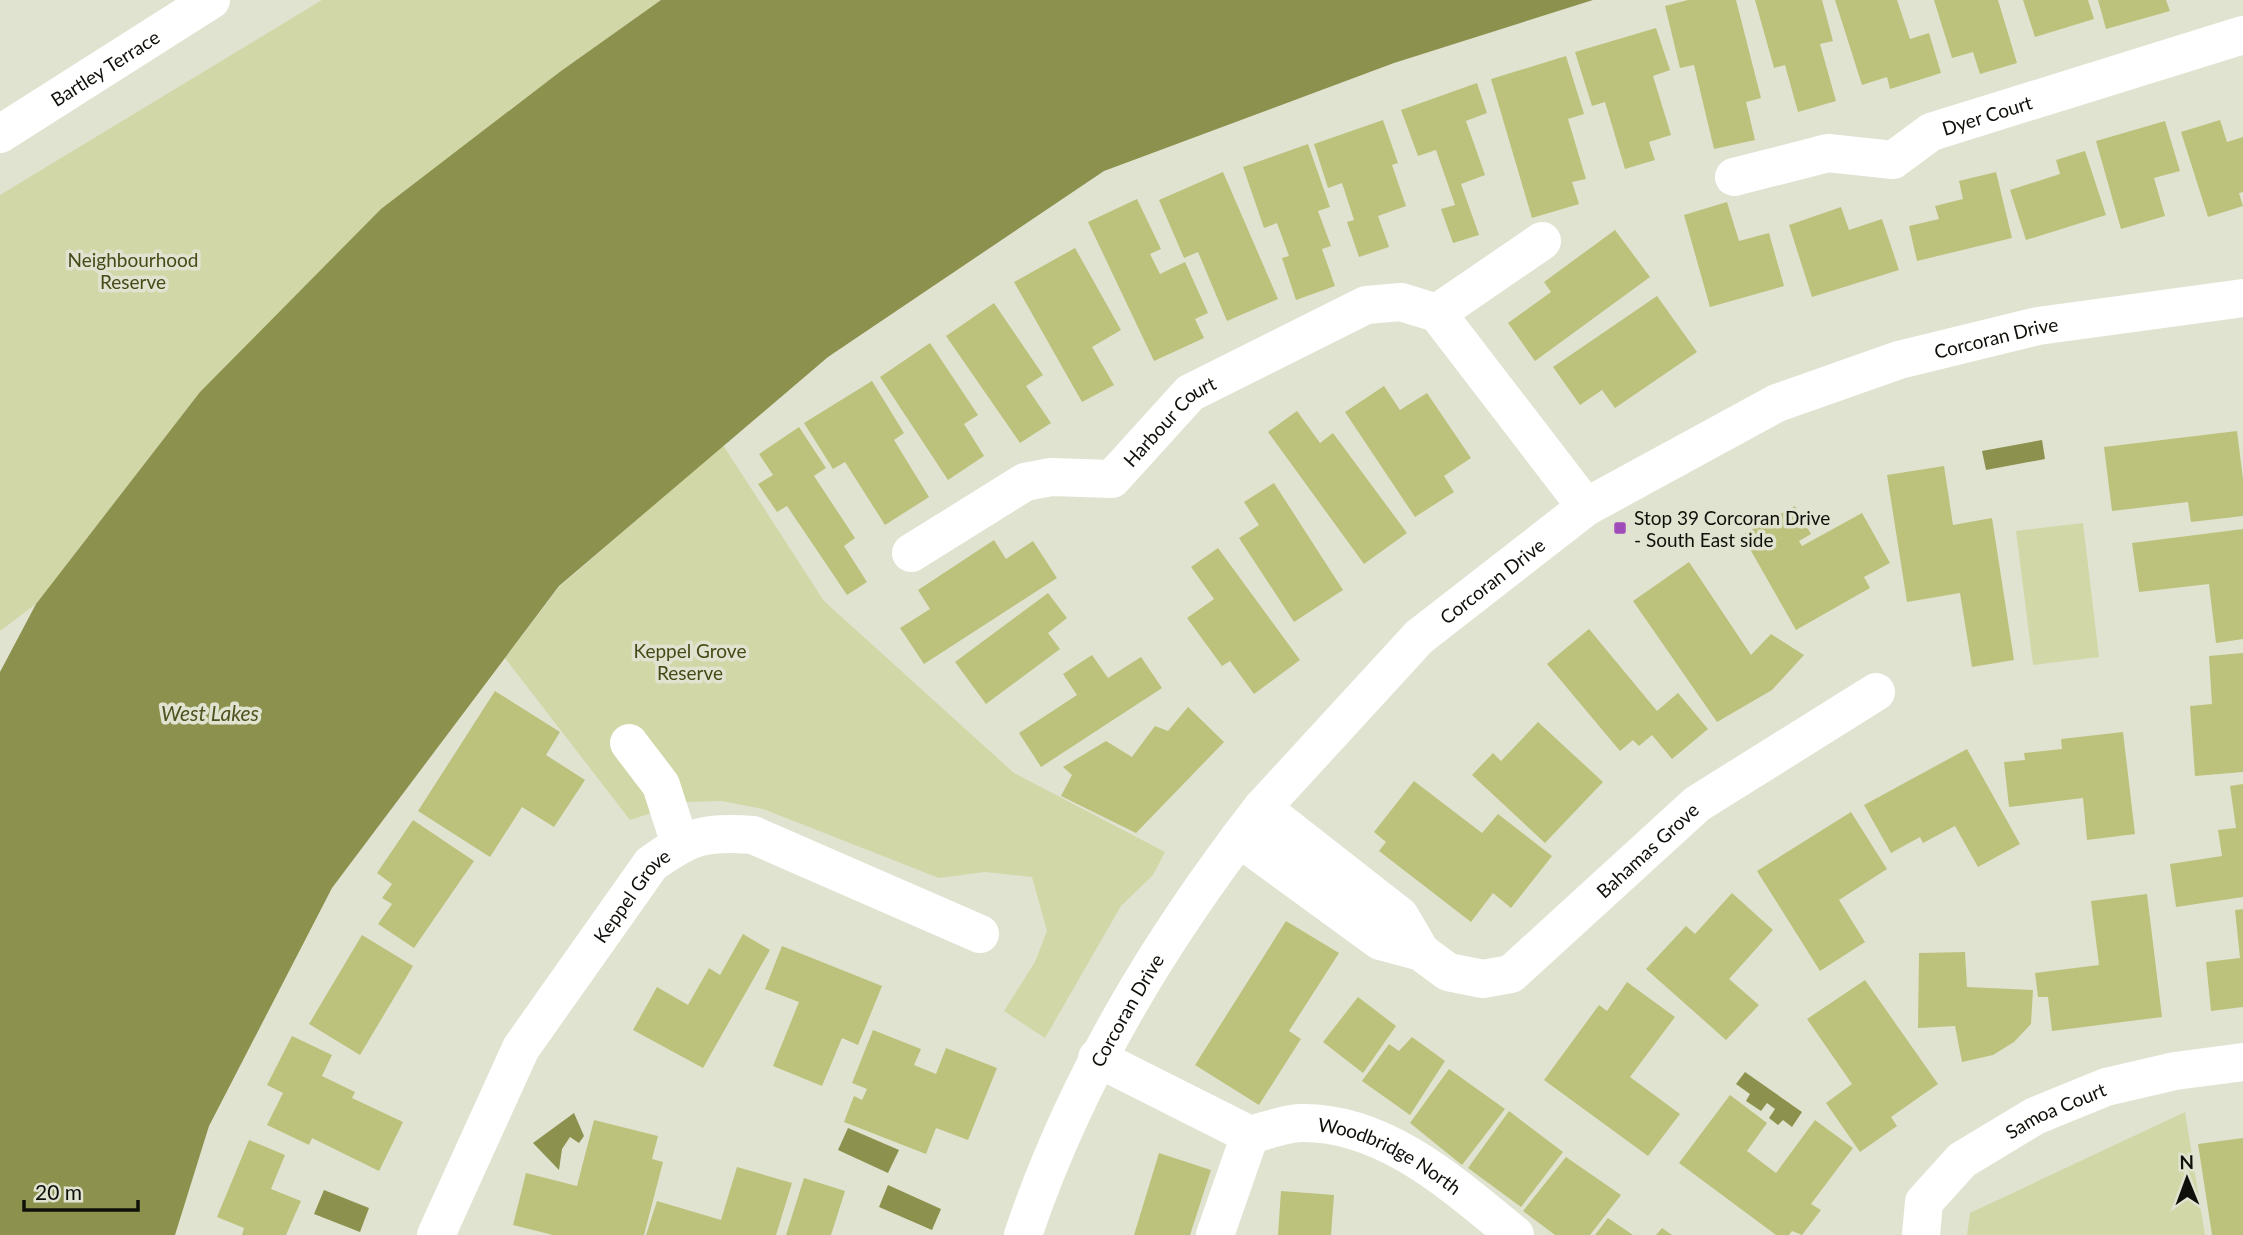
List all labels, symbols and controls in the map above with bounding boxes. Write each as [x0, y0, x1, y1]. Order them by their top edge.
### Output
street label: Bartley Terrace [46, 24, 163, 111]
street label: Dyer Court [1939, 90, 2035, 139]
park label: Neighbourhood Reserve [68, 248, 199, 293]
street label: Corcoran Drive [1932, 312, 2059, 363]
street label: Harbour Court [1118, 371, 1219, 471]
place label: Stop 39 Corcoran Drive - South East side [1634, 506, 1830, 551]
marker: Stop 39 Corcoran Drive - South East side [1612, 520, 1628, 536]
street label: Corcoran Drive [1435, 532, 1549, 628]
park label: Keppel Grove Reserve [634, 639, 746, 684]
water label: West Lakes [161, 700, 259, 725]
street label: Bahamas Grove [1591, 797, 1703, 902]
street label: Keppel Grove [588, 843, 674, 947]
street label: Corcoran Drive [1085, 949, 1168, 1070]
street label: Samoa Court [2001, 1077, 2109, 1143]
street label: Woodbridge North [1317, 1112, 1466, 1199]
north arrow [2152, 1144, 2222, 1214]
text: N [2179, 1150, 2194, 1173]
scale bar [24, 1168, 138, 1212]
text: 20 m [35, 1179, 82, 1204]

